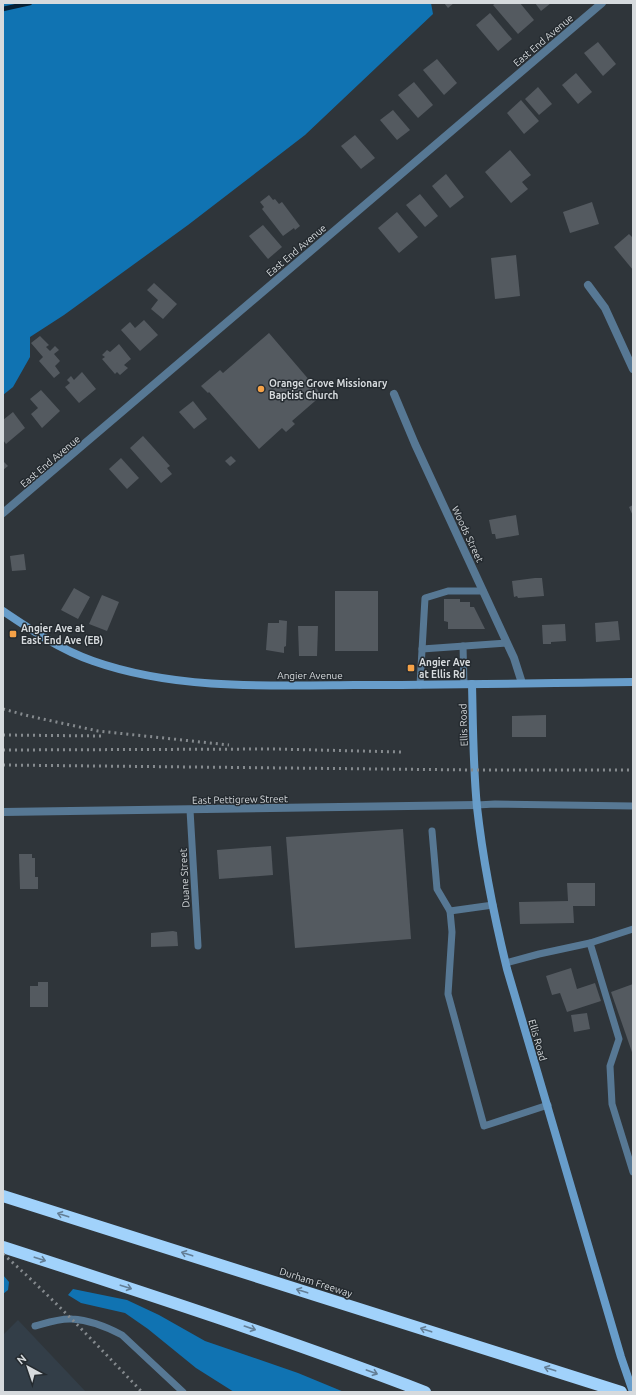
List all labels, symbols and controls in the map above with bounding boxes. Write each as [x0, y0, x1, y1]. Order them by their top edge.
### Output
street label: East End Avenue [511, 12, 575, 69]
street label: East End Avenue [264, 222, 328, 279]
place label: Orange Grove Missionary Baptist Church [269, 378, 388, 401]
marker: Orange Grove Missionary Baptist Church [256, 384, 266, 394]
street label: East End Avenue [18, 433, 82, 490]
street label: Woods Street [450, 504, 485, 564]
place label: Angier Ave at East End Ave (EB) [21, 623, 103, 647]
marker: Angier Ave at East End Ave (EB) [8, 629, 18, 639]
place label: Angier Ave at Ellis Rd [419, 657, 471, 680]
marker: Angier Ave at Ellis Rd [406, 663, 416, 673]
street label: Angier Avenue [277, 670, 343, 681]
street label: Ellis Road [457, 703, 470, 747]
street label: East Pettigrew Street [192, 793, 288, 806]
street label: Duane Street [177, 848, 192, 908]
street label: Ellis Road [526, 1018, 549, 1062]
one-way arrow [57, 1210, 69, 1218]
one-way arrow [181, 1250, 194, 1257]
one-way arrow [33, 1256, 46, 1263]
street label: Durham Freeway [278, 1266, 354, 1299]
one-way arrow [120, 1284, 133, 1291]
one-way arrow [297, 1286, 309, 1294]
one-way arrow [243, 1325, 255, 1333]
one-way arrow [420, 1326, 433, 1333]
north arrow [8, 1347, 48, 1387]
text: N [15, 1352, 29, 1367]
one-way arrow [544, 1365, 557, 1372]
one-way arrow [366, 1369, 378, 1377]

